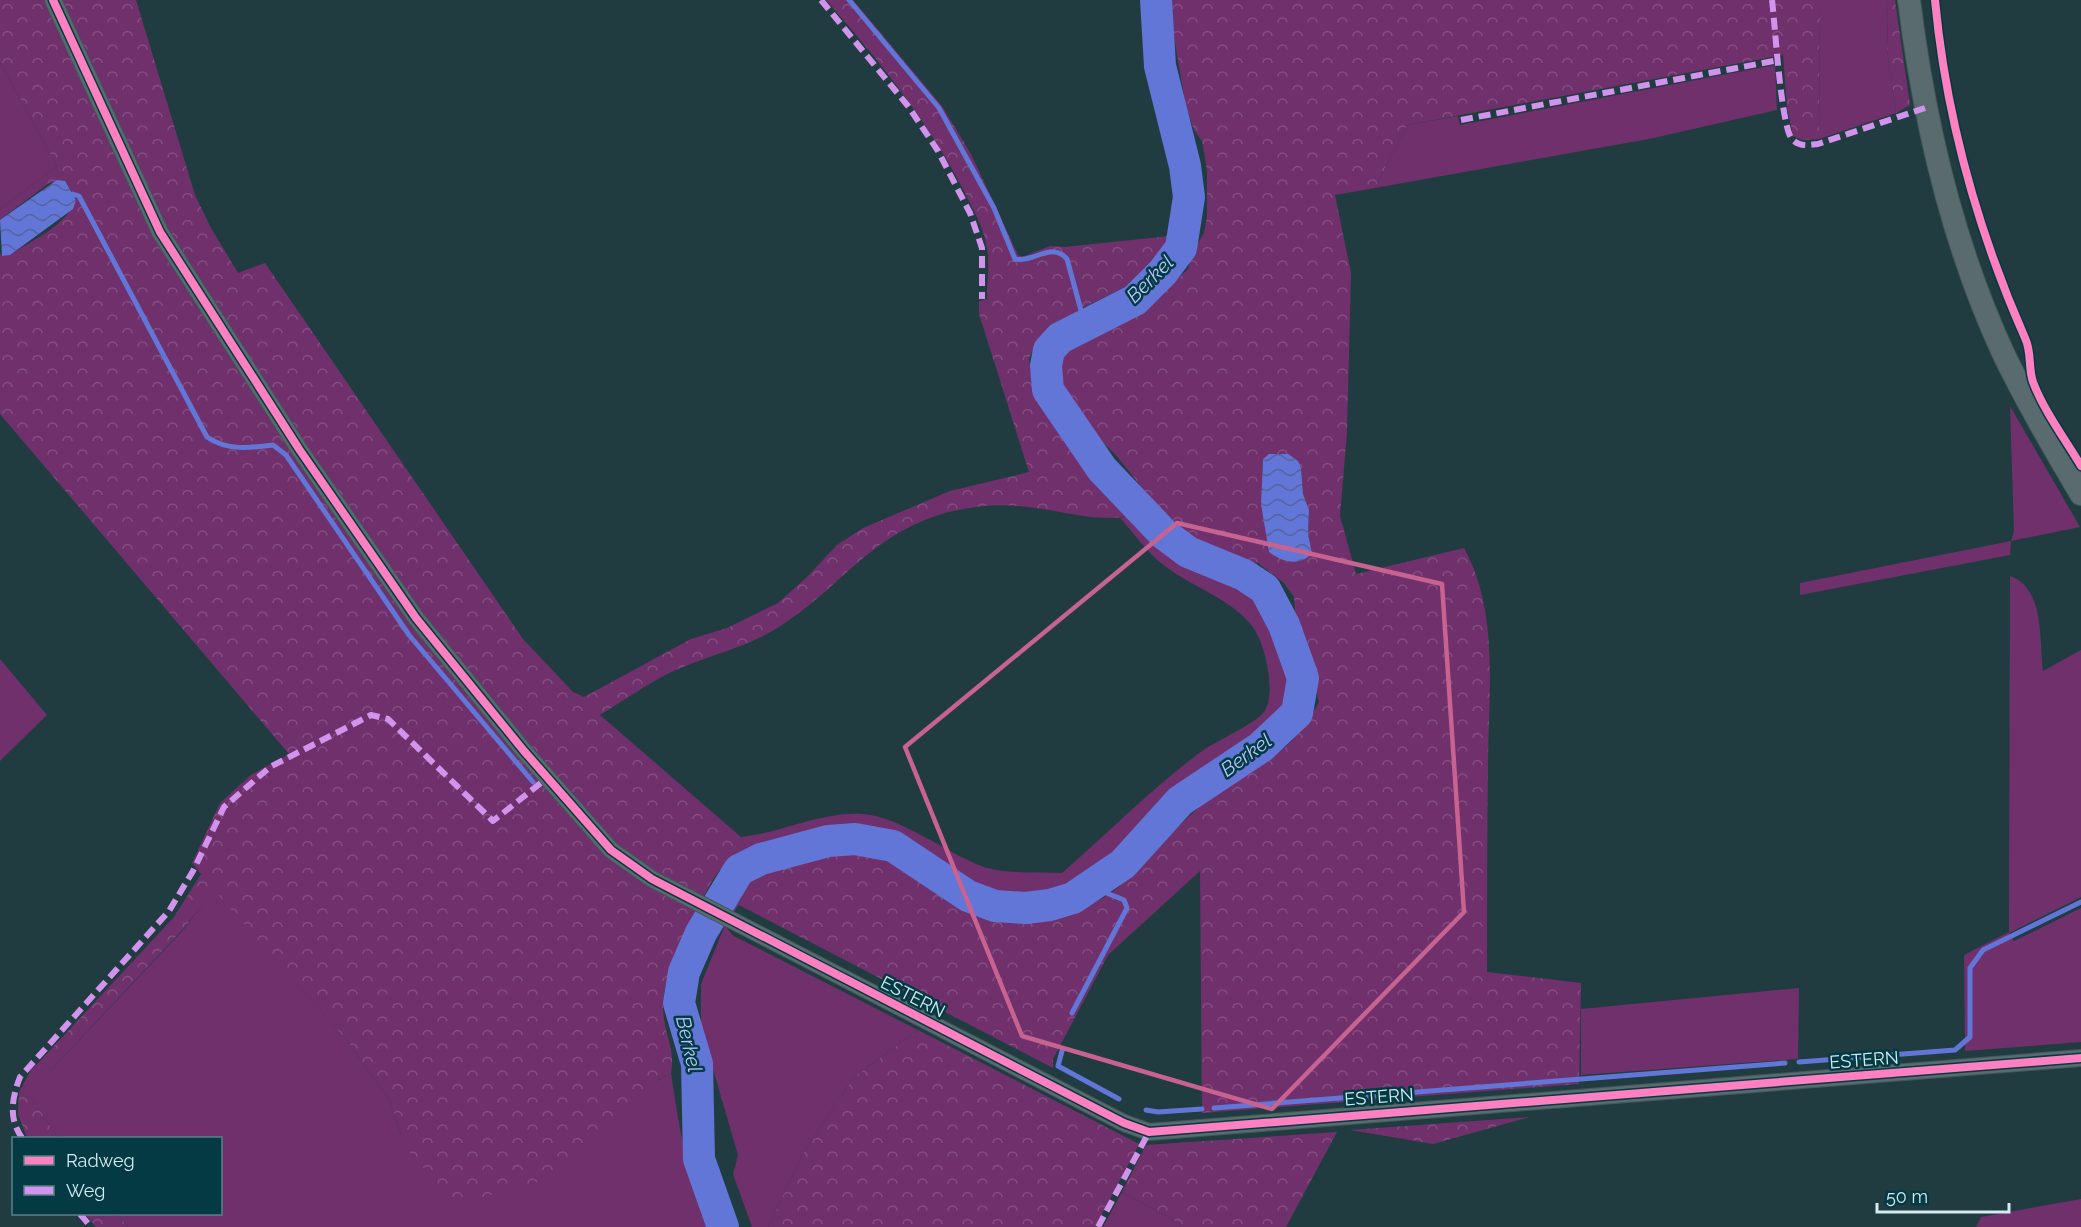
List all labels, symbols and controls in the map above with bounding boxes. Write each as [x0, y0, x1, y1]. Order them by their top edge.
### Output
water label: Berkel [1121, 250, 1179, 308]
water label: Berkel [1216, 729, 1276, 781]
street label: ESTERN [878, 971, 949, 1022]
water label: Berkel [671, 1014, 707, 1074]
street label: ESTERN [1829, 1047, 1899, 1072]
street label: ESTERN [1344, 1084, 1414, 1109]
legend [12, 1137, 222, 1215]
text: Radweg [66, 1150, 135, 1171]
scale bar [1877, 1176, 2009, 1214]
text: Weg [66, 1180, 105, 1201]
text: 50 m [1886, 1186, 1928, 1207]

